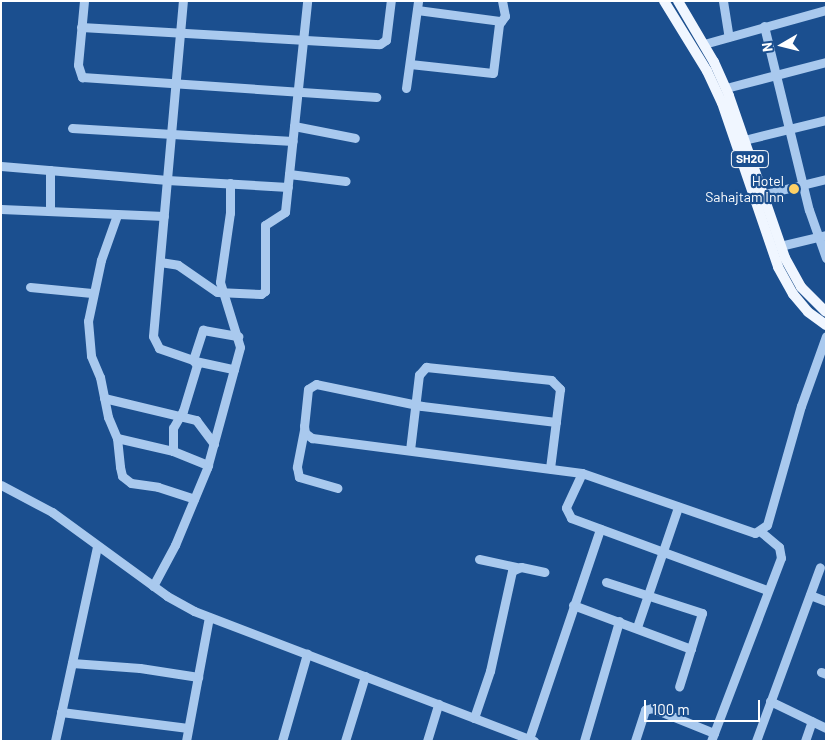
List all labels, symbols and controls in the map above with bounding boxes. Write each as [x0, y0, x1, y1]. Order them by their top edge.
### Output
north arrow [757, 20, 807, 70]
text: N [758, 41, 776, 53]
road number: SH20 [730, 150, 770, 168]
place label: Hotel Sahajtam Inn [705, 173, 784, 206]
marker: Hotel Sahajtam Inn [788, 183, 800, 195]
scale bar [647, 690, 763, 722]
text: 100 m [652, 700, 690, 718]

